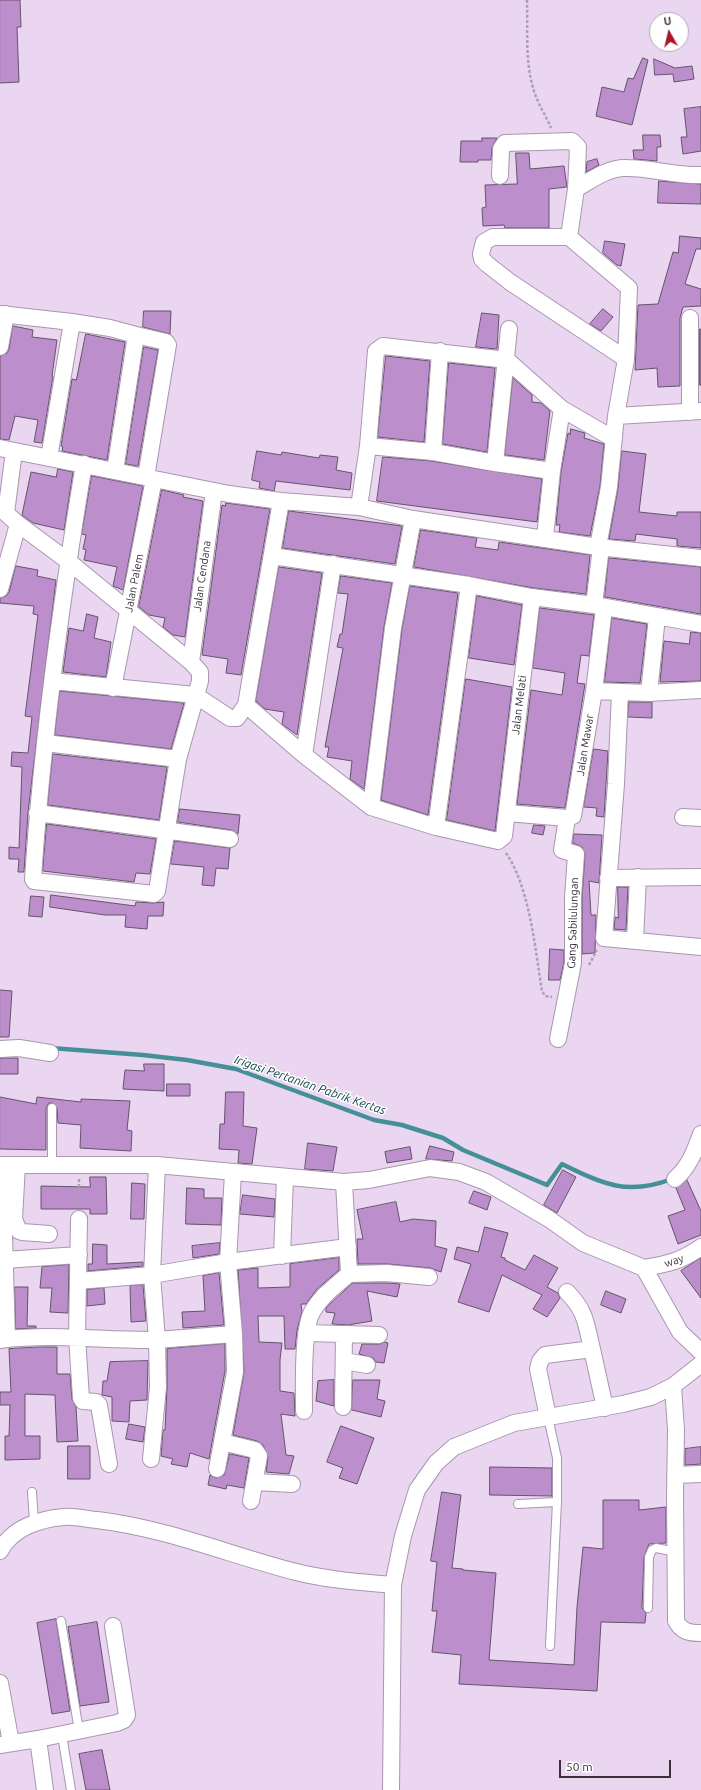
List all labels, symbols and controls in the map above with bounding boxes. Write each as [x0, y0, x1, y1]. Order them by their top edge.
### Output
north arrow [649, 12, 689, 52]
text: U [663, 15, 672, 28]
street label: Jalan Cendana [190, 540, 214, 612]
street label: Jalan Palem [122, 553, 146, 613]
street label: Jalan Melati [509, 675, 529, 735]
street label: Jalan Mawar [574, 713, 596, 777]
street label: Gang Sabilulungan [565, 877, 581, 969]
water label: Irigasi Pertanian Pabrik Kertas [232, 1052, 388, 1118]
street label: way [663, 1252, 685, 1270]
scale bar [561, 1752, 673, 1778]
text: 50 m [566, 1760, 593, 1773]

